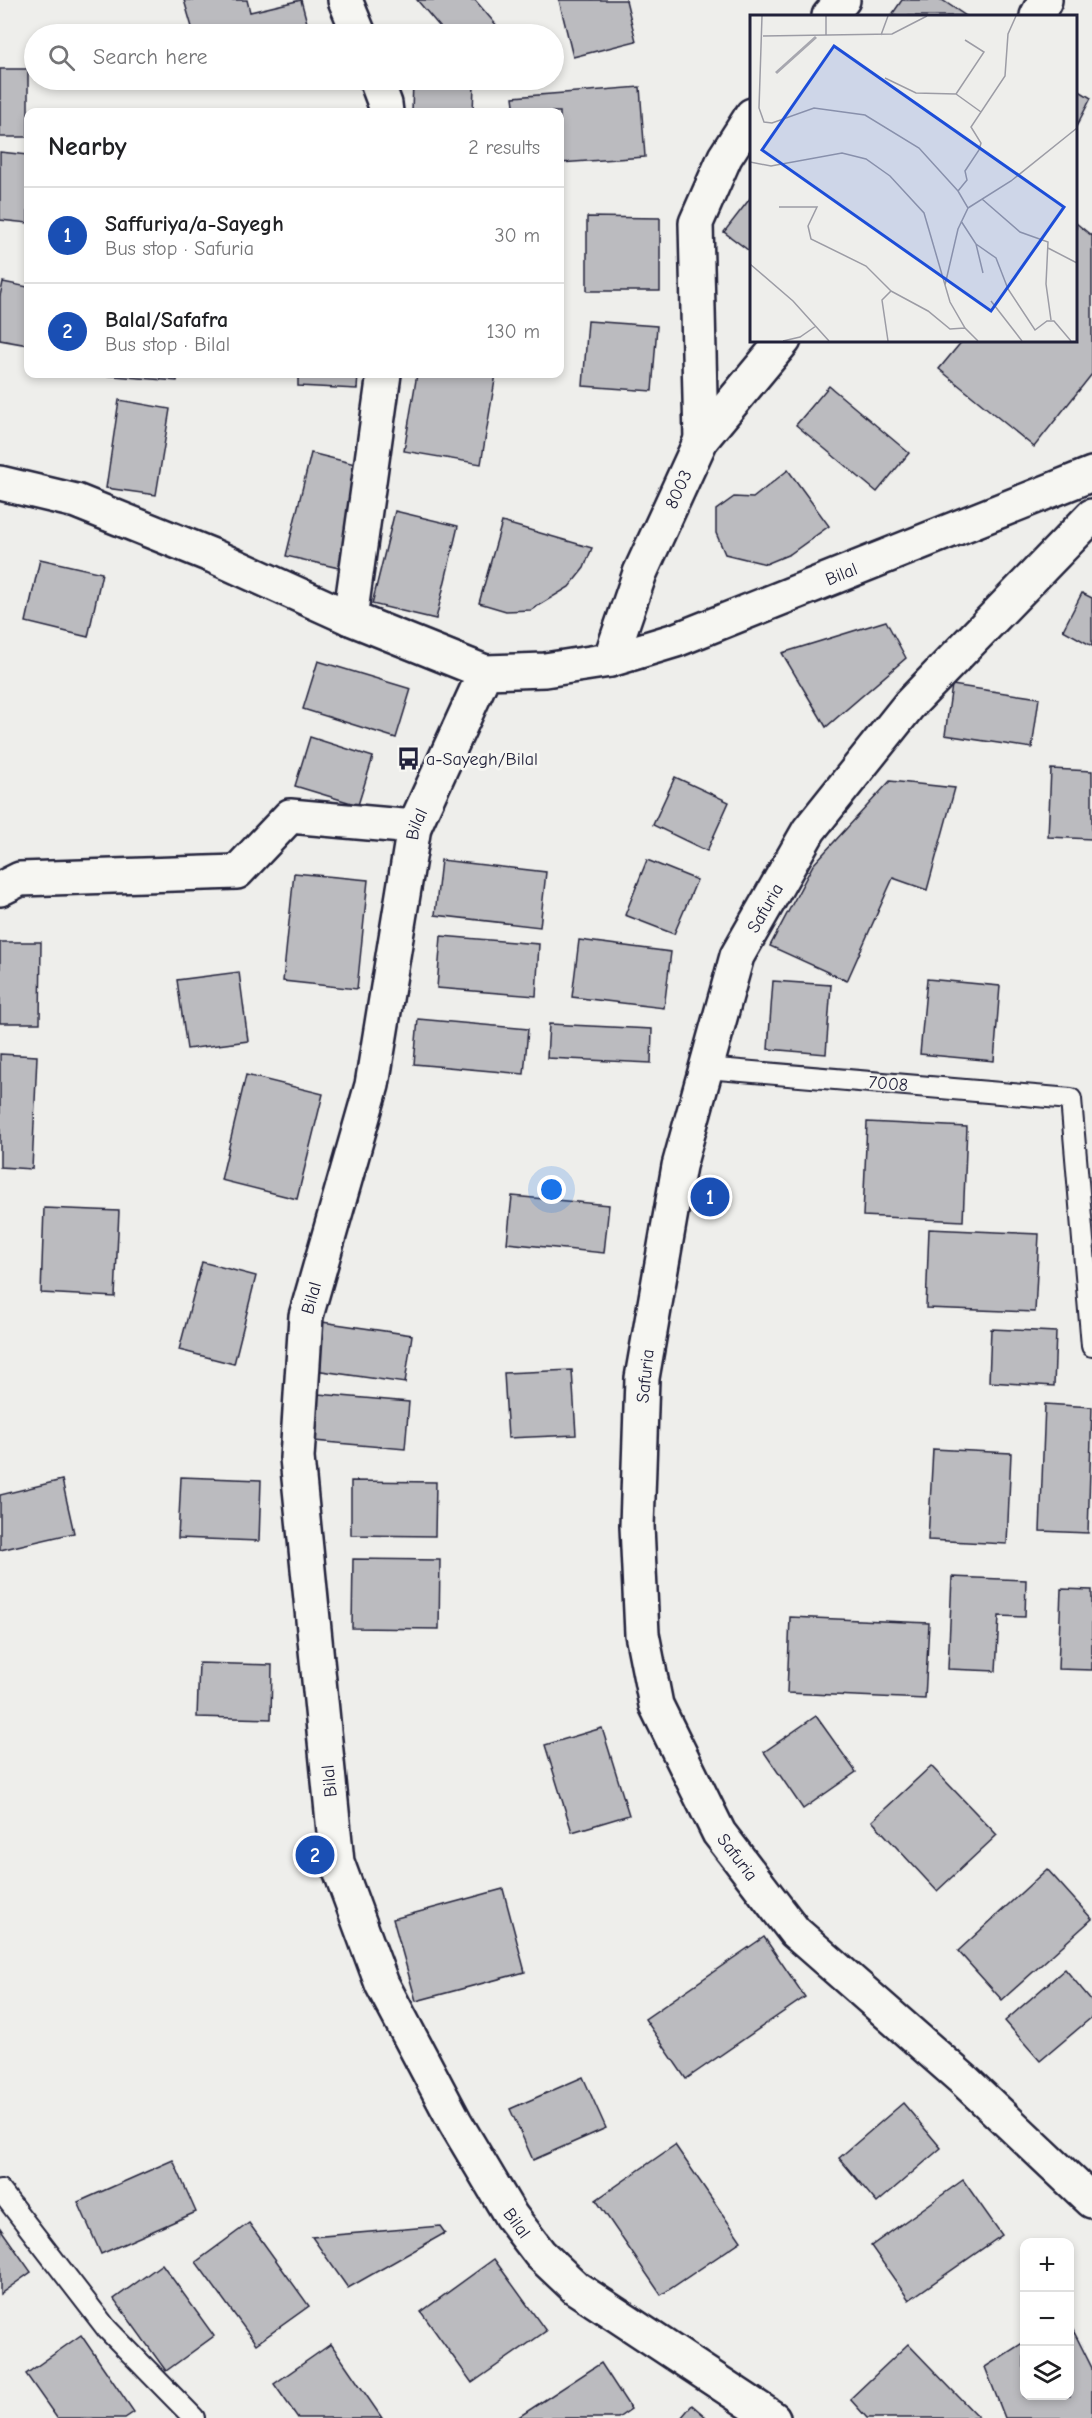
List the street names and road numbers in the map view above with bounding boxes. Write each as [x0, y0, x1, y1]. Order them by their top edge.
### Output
street label: 8003 [661, 467, 697, 512]
street label: Bilal [822, 559, 860, 590]
street label: Bilal [402, 805, 432, 842]
street label: Safuria [743, 880, 788, 937]
street label: 7008 [868, 1072, 909, 1096]
street label: Bilal [297, 1280, 326, 1317]
street label: Safuria [632, 1348, 659, 1404]
street label: Bilal [317, 1764, 342, 1798]
street label: Safuria [712, 1830, 762, 1885]
street label: Bilal [499, 2204, 535, 2243]

